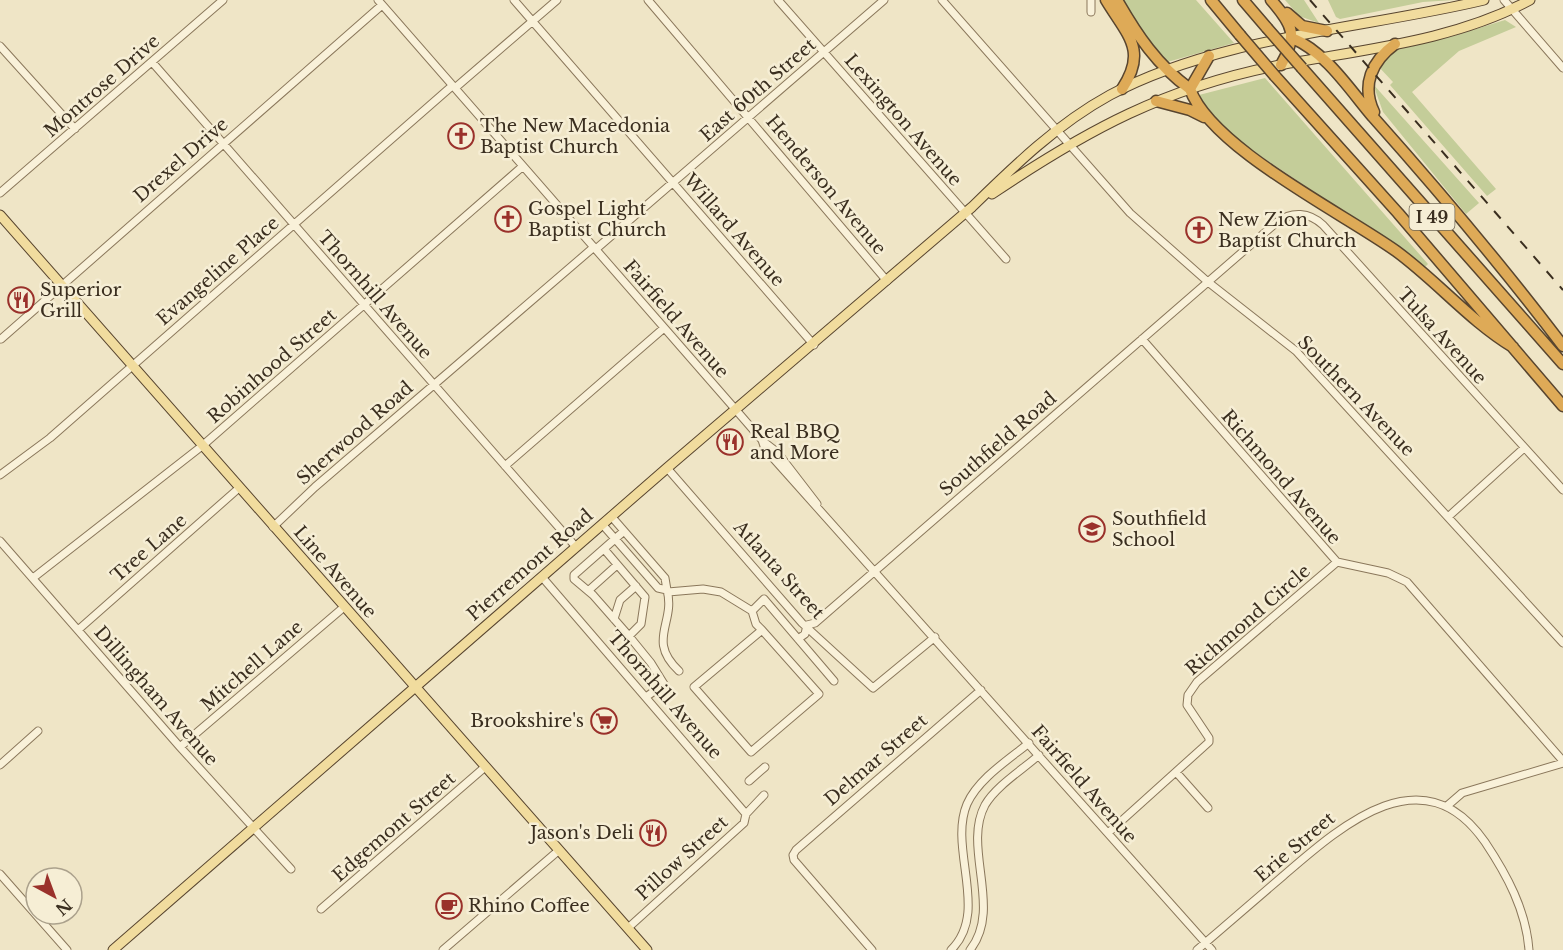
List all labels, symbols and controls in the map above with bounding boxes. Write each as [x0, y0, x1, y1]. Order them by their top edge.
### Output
street label: Montrose Drive [40, 30, 164, 142]
street label: East 60th Street [696, 34, 820, 146]
street label: Lexington Avenue [840, 50, 966, 190]
street label: Henderson Avenue [761, 111, 891, 259]
street label: Drexel Drive [129, 113, 233, 207]
place label: The New Macedonia Baptist Church [480, 115, 670, 158]
church icon: The New Macedonia Baptist Church [446, 121, 476, 151]
street label: Willard Avenue [678, 168, 789, 291]
place label: Gospel Light Baptist Church [528, 198, 666, 241]
church icon: Gospel Light Baptist Church [493, 204, 523, 234]
road number: I 49 [1410, 204, 1454, 230]
place label: New Zion Baptist Church [1218, 209, 1356, 252]
street label: Evangeline Place [152, 212, 284, 330]
church icon: New Zion Baptist Church [1184, 215, 1214, 245]
street label: Thornhill Avenue [313, 226, 437, 364]
street label: Fairfield Avenue [619, 256, 733, 382]
place label: Superior Grill [40, 279, 122, 322]
street label: Tulsa Avenue [1393, 283, 1491, 389]
restaurant icon: Superior Grill [6, 285, 36, 315]
street label: Robinhood Street [203, 304, 341, 428]
street label: Southern Avenue [1293, 331, 1419, 461]
street label: Sherwood Road [292, 377, 418, 489]
street label: Southfield Road [935, 387, 1061, 501]
street label: Richmond Avenue [1217, 405, 1345, 549]
place label: Real BBQ and More [750, 421, 840, 464]
restaurant icon: Real BBQ and More [715, 427, 745, 457]
street label: Pierremont Road [463, 504, 597, 626]
place label: Southfield School [1112, 508, 1207, 551]
street label: Tree Lane [107, 509, 191, 587]
school or university icon: Southfield School [1077, 514, 1107, 544]
street label: Atlanta Street [728, 516, 829, 624]
street label: Line Avenue [289, 521, 381, 623]
street label: Richmond Circle [1181, 560, 1315, 680]
street label: Mitchell Lane [197, 616, 307, 716]
street label: Dillingham Avenue [89, 622, 223, 770]
street label: Thornhill Avenue [603, 626, 727, 764]
supermarket icon: Brookshire's [589, 706, 619, 736]
street label: Delmar Street [820, 709, 932, 811]
place label: Brookshire's [470, 710, 584, 732]
street label: Fairfield Avenue [1027, 721, 1141, 847]
street label: Edgemont Street [328, 767, 460, 886]
street label: Erie Street [1251, 807, 1340, 887]
street label: Pillow Street [632, 811, 733, 905]
restaurant icon: Jason's Deli [638, 818, 668, 848]
place label: Jason's Deli [528, 822, 634, 844]
north arrow [24, 866, 84, 926]
cafe icon: Rhino Coffee [434, 891, 464, 921]
text: N [52, 895, 76, 920]
place label: Rhino Coffee [468, 895, 590, 917]

